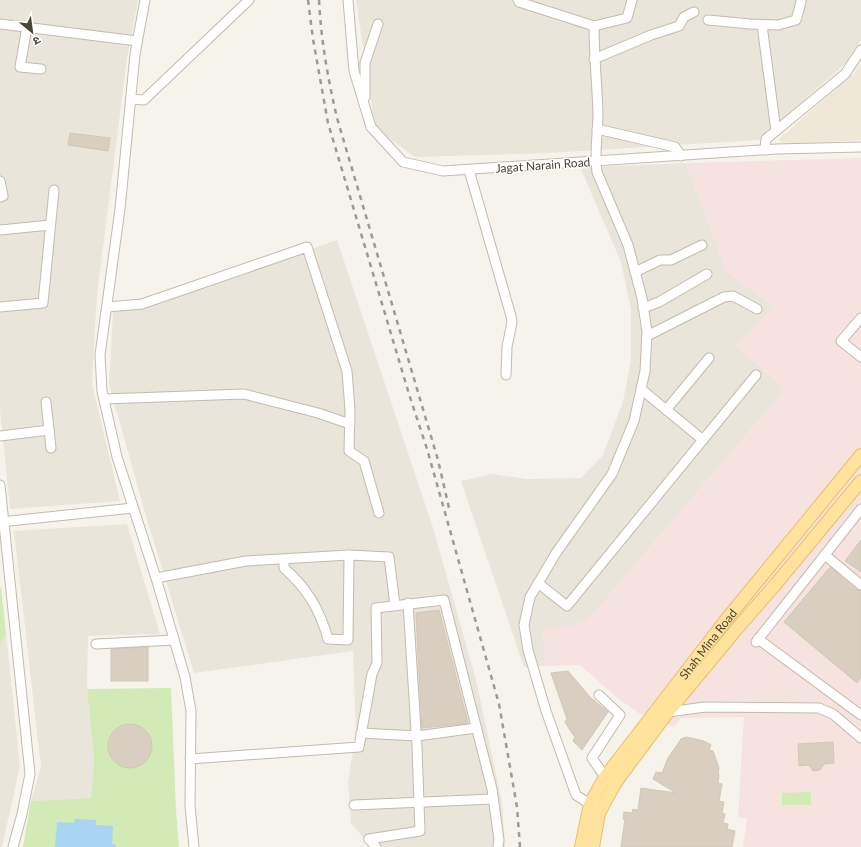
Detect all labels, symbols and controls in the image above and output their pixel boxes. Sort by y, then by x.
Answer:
north arrow [12,12,52,52]
text: उ [31,34,43,49]
street label: Jagat Narain Road [495,154,591,176]
street label: Shah Mina Road [676,605,740,682]

